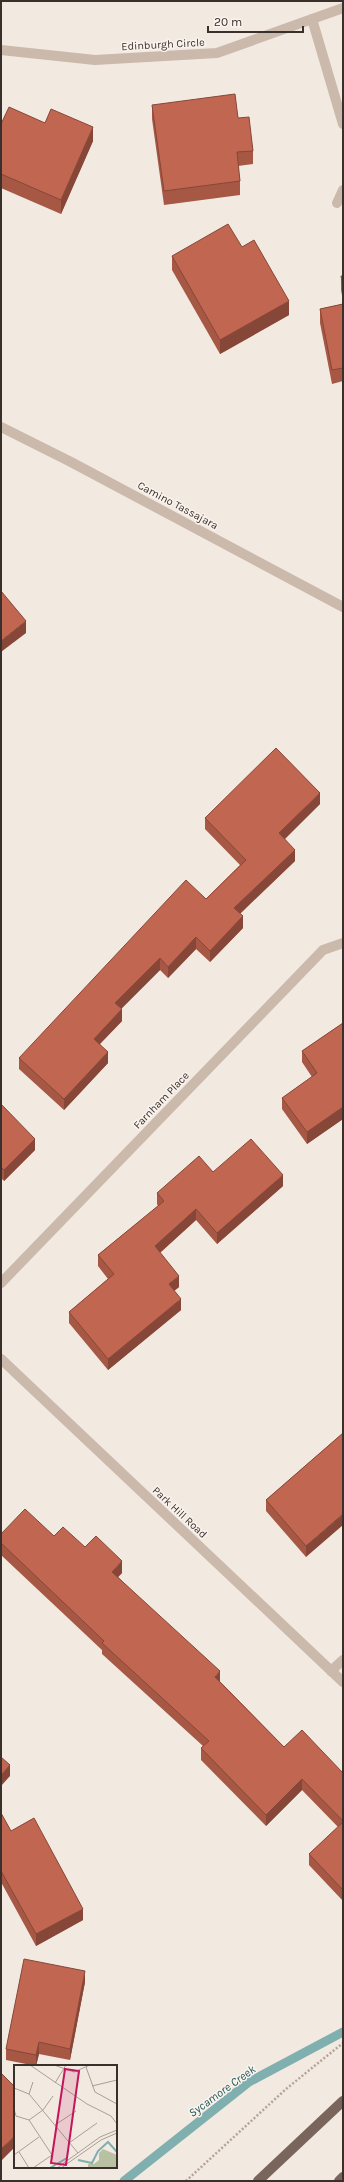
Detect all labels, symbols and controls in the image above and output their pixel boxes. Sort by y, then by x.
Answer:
scale bar [208,8,303,34]
text: 20 m [214,15,242,29]
street label: Edinburgh Circle [121,36,205,53]
street label: Camino Tassajara [135,479,220,532]
street label: Farnham Place [131,1069,192,1132]
street label: Park Hill Road [150,1484,210,1541]
water label: Sycamore Creek [186,2061,259,2120]
inset map [14,2065,117,2168]

